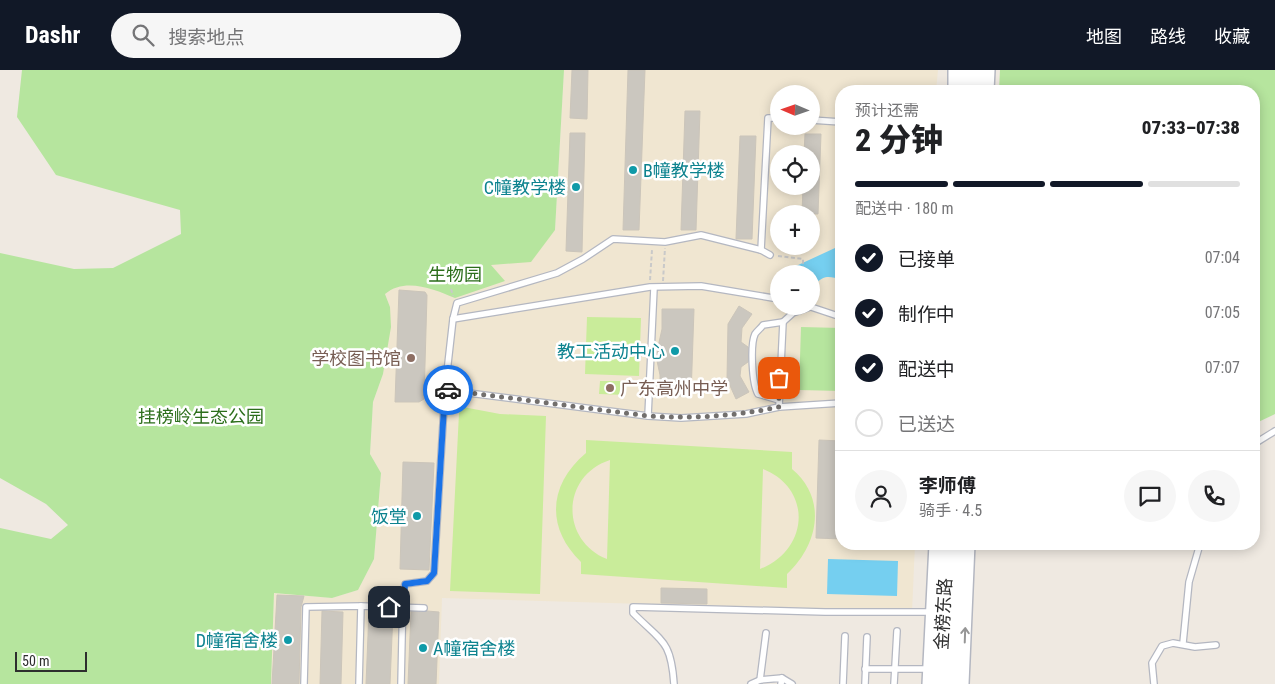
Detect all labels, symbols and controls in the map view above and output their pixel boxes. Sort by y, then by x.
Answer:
search box [111,13,461,58]
text: Dashr [25,21,81,49]
icon: search [129,21,157,49]
text: 搜索地点 [169,26,245,49]
text: 地图 [1086,26,1122,47]
text: 路线 [1150,26,1186,47]
text: 收藏 [1214,26,1250,47]
north arrow [770,85,820,135]
map controls [770,85,820,315]
text: 预计还需 [855,101,919,120]
text: 07:33–07:38 [1142,116,1240,139]
text: 2 分钟 [855,121,943,159]
button: locate [770,145,820,195]
place label: B幢教学楼 [643,160,725,181]
marker: B幢教学楼 [627,164,639,176]
place label: C幢教学楼 [484,177,566,198]
marker: C幢教学楼 [570,181,582,193]
text: 配送中 · 180 m [855,199,954,218]
button: + [770,205,820,255]
icon: check [855,244,883,272]
text: 已接单 [898,248,955,271]
text: 07:04 [1205,248,1240,267]
park label: 生物园 [428,264,482,285]
button: − [770,265,820,315]
icon: check [855,299,883,327]
text: 制作中 [898,303,955,326]
text: 07:05 [1205,303,1240,322]
place label: 教工活动中心 [557,341,665,362]
marker: 教工活动中心 [669,345,681,357]
place label: 学校图书馆 [311,348,401,369]
marker: 学校图书馆 [405,352,417,364]
icon: check [855,354,883,382]
pin [758,357,800,399]
text: 配送中 [898,358,955,381]
text: 07:07 [1205,358,1240,377]
icon: bag [765,364,793,392]
courier [423,365,473,415]
icon: car [434,376,462,404]
place label: 广东高州中学 [620,378,728,399]
marker: 广东高州中学 [604,382,616,394]
park label: 挂榜岭生态公园 [138,406,264,427]
text: 已送达 [898,413,955,436]
button: person [855,470,907,522]
button: chat [1124,470,1176,522]
button: phone [1188,470,1240,522]
text: 李师傅 [919,474,976,497]
text: 骑手 · 4.5 [919,501,982,520]
place label: 饭堂 [371,506,407,527]
marker: 饭堂 [411,510,423,522]
street label: 金榜东路 [931,577,955,651]
pin [368,586,410,628]
icon: home [375,593,403,621]
one-way arrow [960,628,969,644]
place label: D幢宿舍楼 [196,630,278,651]
marker: D幢宿舍楼 [282,634,294,646]
place label: A幢宿舍楼 [433,638,515,659]
marker: A幢宿舍楼 [417,642,429,654]
scale bar [15,649,88,672]
text: 50 m [22,653,50,669]

